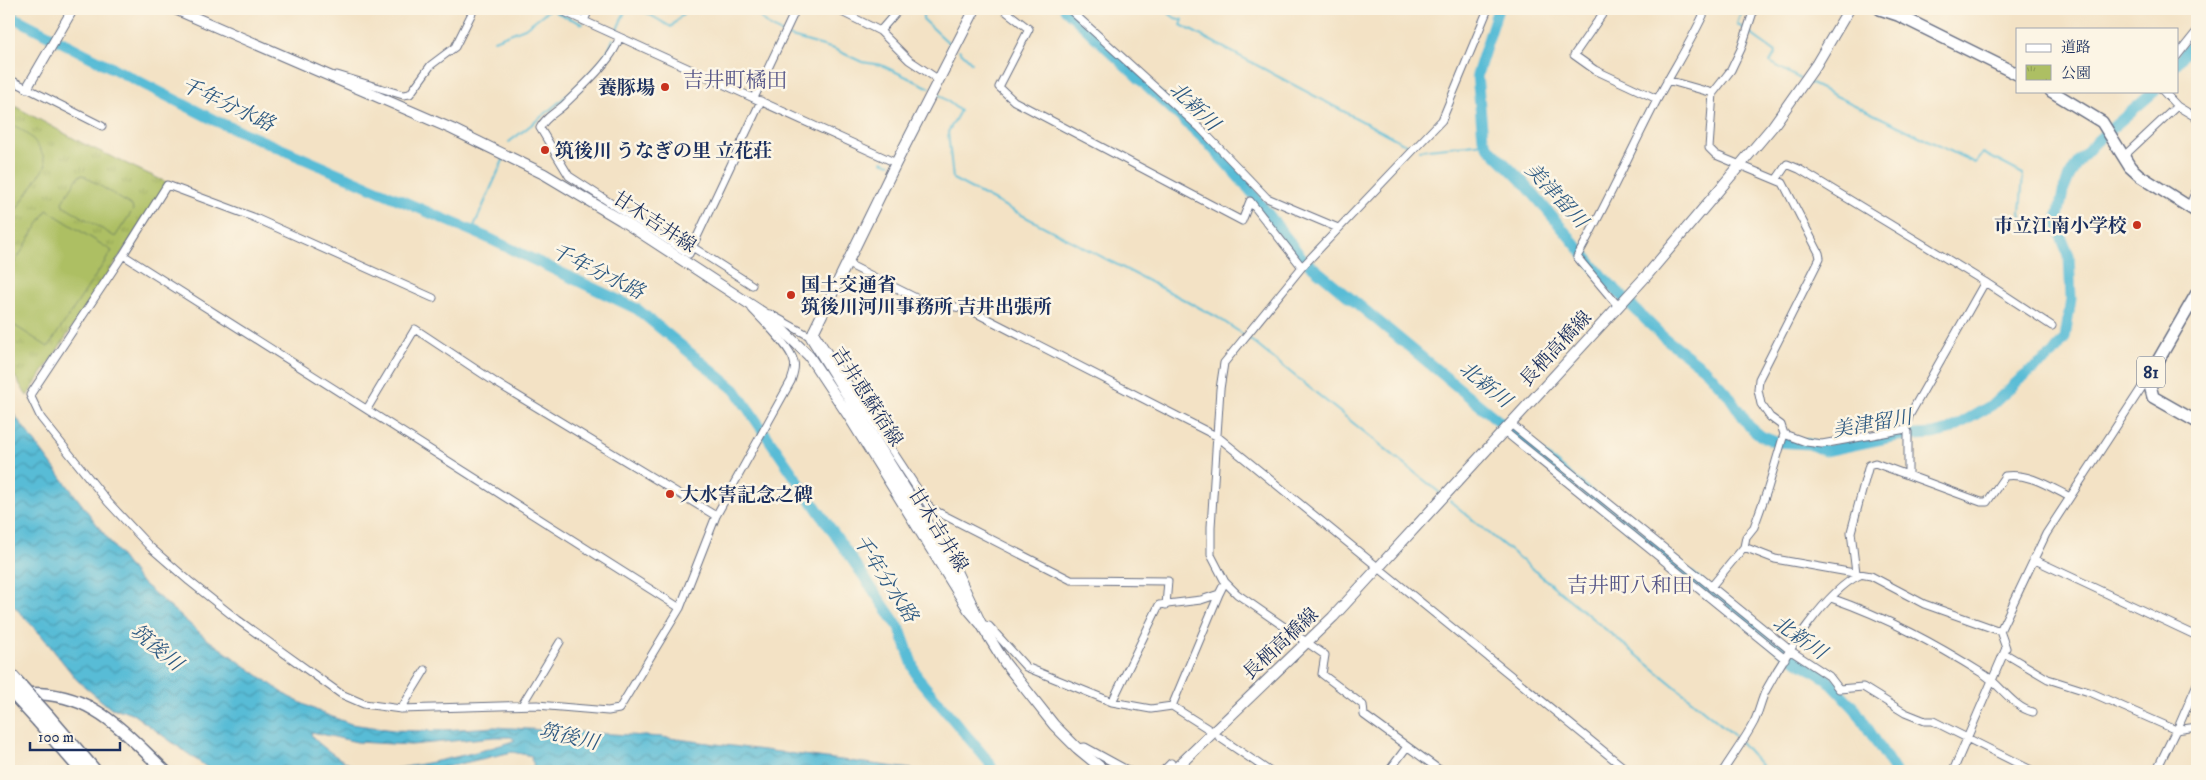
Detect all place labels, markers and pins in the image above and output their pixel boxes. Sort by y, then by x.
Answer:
place label: 養豚場 [598,77,655,100]
marker: 養豚場 [659,81,671,93]
place label: 筑後川 うなぎの里 立花荘 [555,140,772,163]
marker: 筑後川 うなぎの里 立花荘 [539,144,551,156]
place label: 市立江南小学校 [1994,215,2127,238]
marker: 市立江南小学校 [2131,219,2143,231]
place label: 国土交通省 筑後川河川事務所 吉井出張所 [801,274,1052,319]
marker: 国土交通省 筑後川河川事務所 吉井出張所 [785,289,797,301]
place label: 大水害記念之碑 [680,484,813,507]
marker: 大水害記念之碑 [664,488,676,500]

